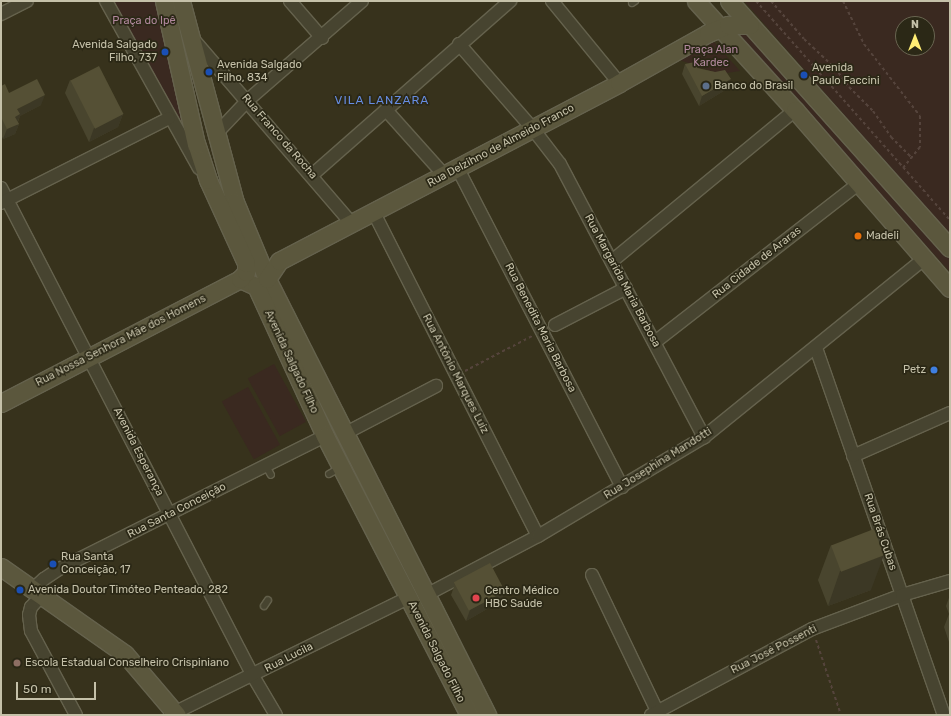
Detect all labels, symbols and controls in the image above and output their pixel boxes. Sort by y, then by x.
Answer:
park label: Praça do Ipê [112,14,176,28]
north arrow [895,16,935,56]
text: N [911,18,919,31]
place label: Avenida Salgado Filho, 737 [72,39,157,65]
park label: Praça Alan Kardec [684,44,738,70]
marker: Avenida Salgado Filho, 737 [160,47,170,57]
place label: Avenida Salgado Filho, 834 [217,59,302,85]
place label: Avenida Paulo Faccini [812,62,880,88]
marker: Avenida Salgado Filho, 834 [204,67,214,77]
marker: Avenida Paulo Faccini [799,70,809,80]
place label: Banco do Brasil [714,79,793,93]
marker: Banco do Brasil [701,81,711,91]
street label: Rua Franco da Rocha [238,92,320,182]
district label: VILA LANZARA [334,94,430,108]
street label: Rua Delzihno de Almeido Franco [425,102,577,190]
street label: Rua Margarida Maria Barbosa [581,212,663,350]
street label: Rua Cidade de Araras [710,224,804,302]
place label: Madeli [866,229,899,243]
marker: Madeli [853,231,863,241]
street label: Rua Benedita Maria Barbosa [501,261,579,395]
street label: Rua Nossa Senhora Mãe dos Homens [34,292,208,390]
street label: Avenida Salgado Filho [261,308,321,416]
street label: Rua Antônio Marques Luiz [419,312,491,436]
place label: Petz [903,363,926,377]
marker: Petz [929,365,939,375]
street label: Avenida Esperança [110,405,166,499]
street label: Rua Josephina Mandotti [602,425,714,503]
street label: Rua Santa Conceição [126,480,228,542]
street label: Rua Brás Cubas [861,492,899,572]
place label: Rua Santa Conceição, 17 [61,551,130,577]
marker: Rua Santa Conceição, 17 [48,559,58,569]
place label: Avenida Doutor Timóteo Penteado, 282 [28,583,229,597]
marker: Avenida Doutor Timóteo Penteado, 282 [15,585,25,595]
place label: Centro Médico HBC Saúde [485,585,559,611]
marker: Centro Médico HBC Saúde [470,592,482,604]
street label: Avenida Salgado Filho [405,599,467,705]
street label: Rua José Possenti [729,623,819,677]
street label: Rua Lucila [263,640,315,676]
place label: Escola Estadual Conselheiro Crispiniano [25,656,229,670]
marker: Escola Estadual Conselheiro Crispiniano [12,658,22,668]
scale bar [18,674,98,700]
text: 50 m [23,682,51,696]

